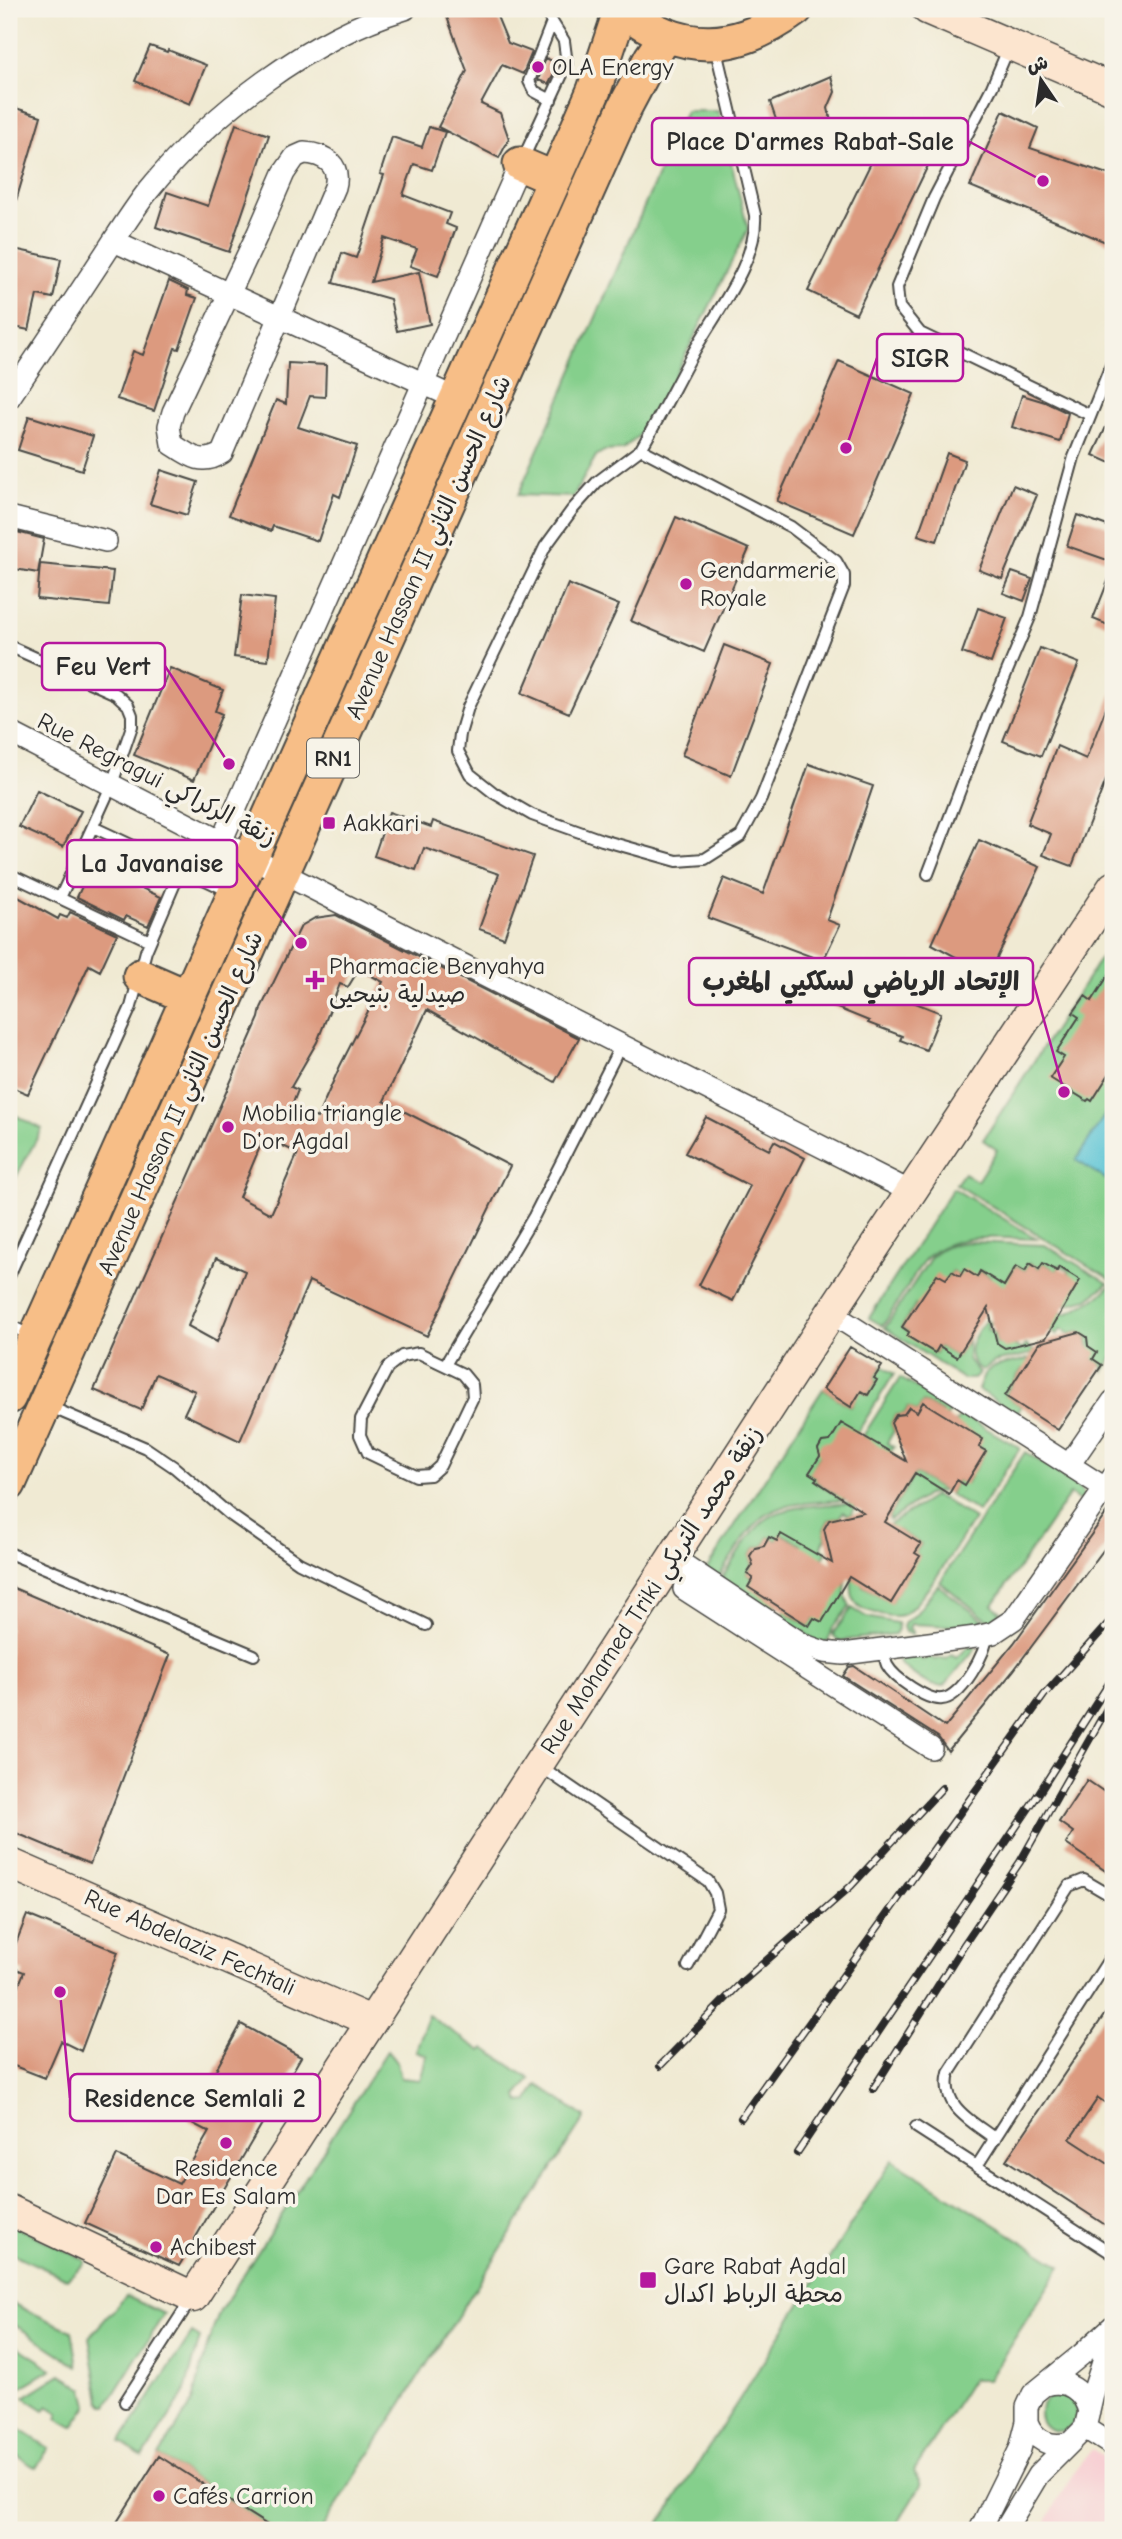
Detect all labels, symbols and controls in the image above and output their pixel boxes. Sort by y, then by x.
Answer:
north arrow [1006,46,1076,116]
text: ش [1025,51,1050,77]
place label: OLA Energy [552,53,674,81]
marker: OLA Energy [530,59,546,75]
callout: Place D'armes Rabat-Sale [652,118,968,165]
text: Place D'armes Rabat-Sale [666,127,954,157]
callout: SIGR [877,334,963,381]
text: SIGR [891,344,949,374]
street label: Avenue Hassan II شارع الحسن الثاني [339,371,523,726]
place label: Gendarmerie Royale [700,556,836,612]
marker: Gendarmerie Royale [678,576,694,592]
callout: Feu Vert [42,643,165,690]
text: Feu Vert [56,652,151,682]
street label: Rue Regragui زنقة الركراكي [30,707,281,858]
road number: RN1 [307,738,359,778]
place label: Aakkari [343,809,419,837]
marker: Aakkari [321,815,337,831]
callout: La Javanaise [67,840,237,887]
text: La Javanaise [81,849,223,879]
street label: Avenue Hassan II شارع الحسن الثاني [91,927,275,1282]
place label: Pharmacie Benyahya صيدلية بنيحيى [329,952,545,1009]
callout: الإتحاد الرياضي لسككيي المغرب [689,958,1033,1005]
text: الإتحاد الرياضي لسككيي المغرب [703,967,1019,1005]
marker: Pharmacie Benyahya صيدلية بنيحيى [307,972,323,988]
place label: Mobilia triangle D'or Agdal [242,1099,402,1155]
marker: Mobilia triangle D'or Agdal [220,1119,236,1135]
street label: Rue Mohamed Triki زنقة محمد التريكي [534,1421,774,1763]
street label: Rue Abdelaziz Fechtali [80,1883,300,2001]
callout: Residence Semlali 2 [70,2074,320,2121]
text: Residence Semlali 2 [84,2084,306,2114]
marker: Residence Dar Es Salam [218,2135,234,2151]
place label: Residence Dar Es Salam [156,2154,296,2210]
place label: Achibest [170,2233,257,2261]
marker: Achibest [148,2239,164,2255]
place label: Gare Rabat Agdal محطة الرباط اكدال [664,2252,846,2308]
marker: Gare Rabat Agdal محطة الرباط اكدال [638,2270,658,2290]
place label: Cafés Carrion [173,2482,314,2510]
marker: Cafés Carrion [151,2488,167,2504]

